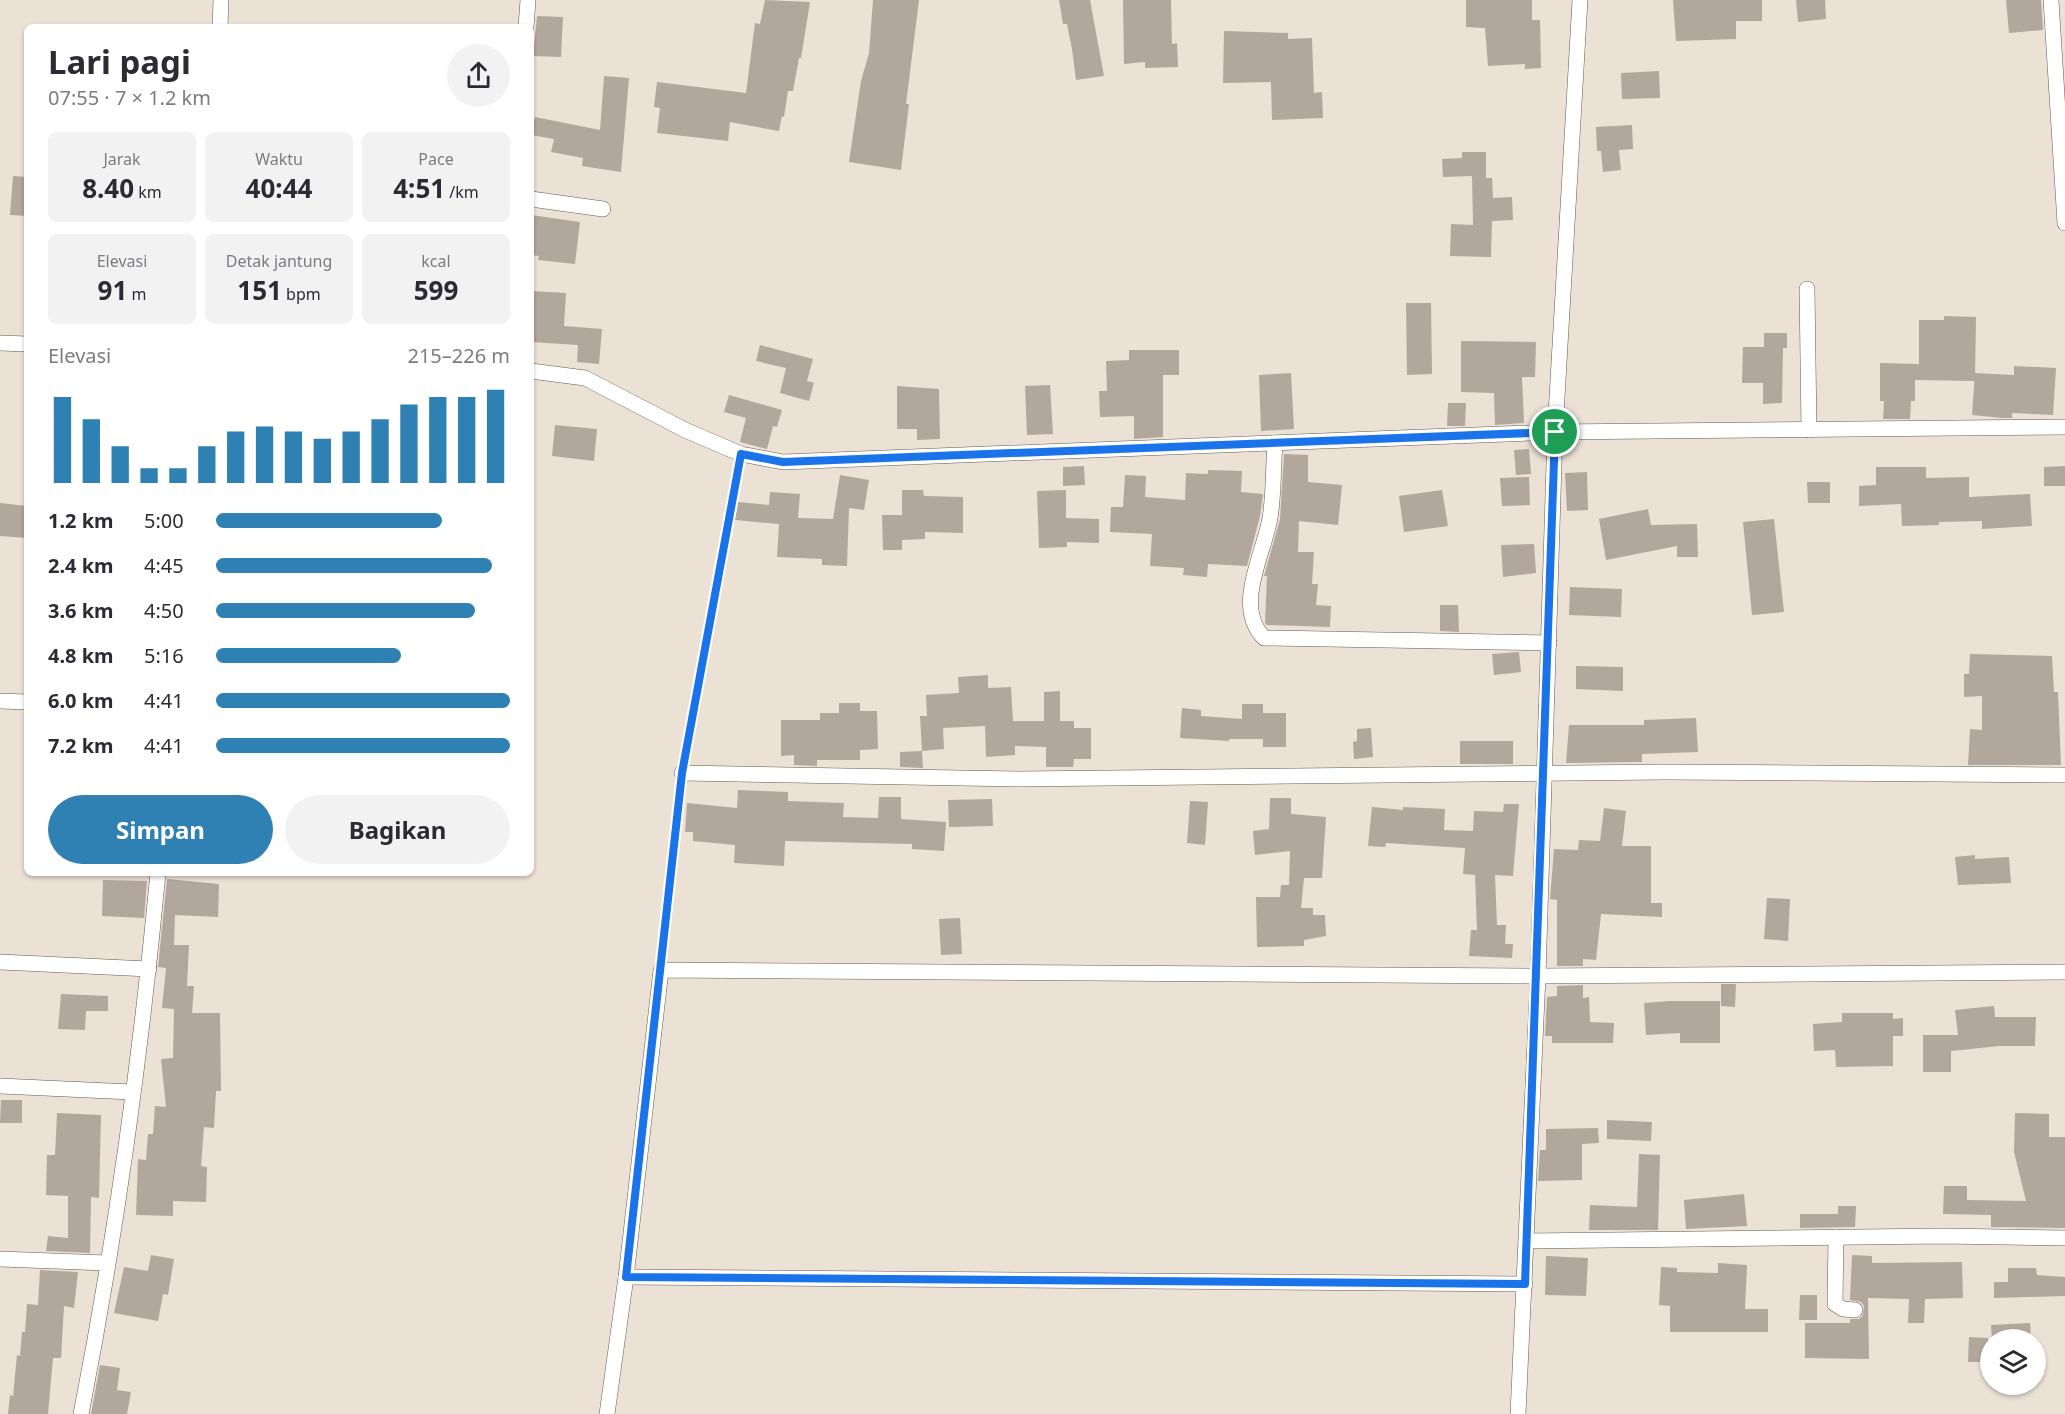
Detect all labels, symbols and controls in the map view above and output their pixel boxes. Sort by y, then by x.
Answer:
text: Lari pagi [48,39,191,84]
button: share [447,44,510,107]
text: 07:55 · 7 × 1.2 km [48,84,211,111]
text: Jarak [103,148,141,170]
text: Waktu [255,148,303,170]
text: Pace [418,148,454,170]
text: 8.40 [82,170,134,206]
text: 40:44 [246,170,312,206]
text: 4:51 [393,170,445,206]
text: km [134,181,162,203]
text: /km [445,181,479,203]
text: Elevasi [97,250,147,272]
text: Detak jantung [226,250,332,272]
text: kcal [421,250,451,272]
text: 91 [98,272,127,308]
text: 151 [237,272,282,308]
text: 599 [414,272,458,308]
text: m [127,283,146,305]
text: bpm [282,283,321,305]
text: Elevasi [48,342,111,369]
text: 215–226 m [407,342,510,369]
pin [1529,406,1580,457]
icon: arrive [1538,415,1571,448]
text: 1.2 km [48,507,114,534]
text: 5:00 [144,507,184,534]
text: 2.4 km [48,552,114,579]
text: 4:45 [144,552,184,579]
text: 3.6 km [48,597,114,624]
text: 4:50 [144,597,184,624]
text: 4.8 km [48,642,114,669]
text: 5:16 [144,642,184,669]
text: 6.0 km [48,687,114,714]
text: 4:41 [144,687,184,714]
text: 7.2 km [48,732,114,759]
text: 4:41 [144,732,184,759]
button: Simpan [48,795,273,864]
button: Bagikan [285,795,510,864]
map controls [1980,1329,2046,1395]
button: layers [1980,1329,2046,1395]

